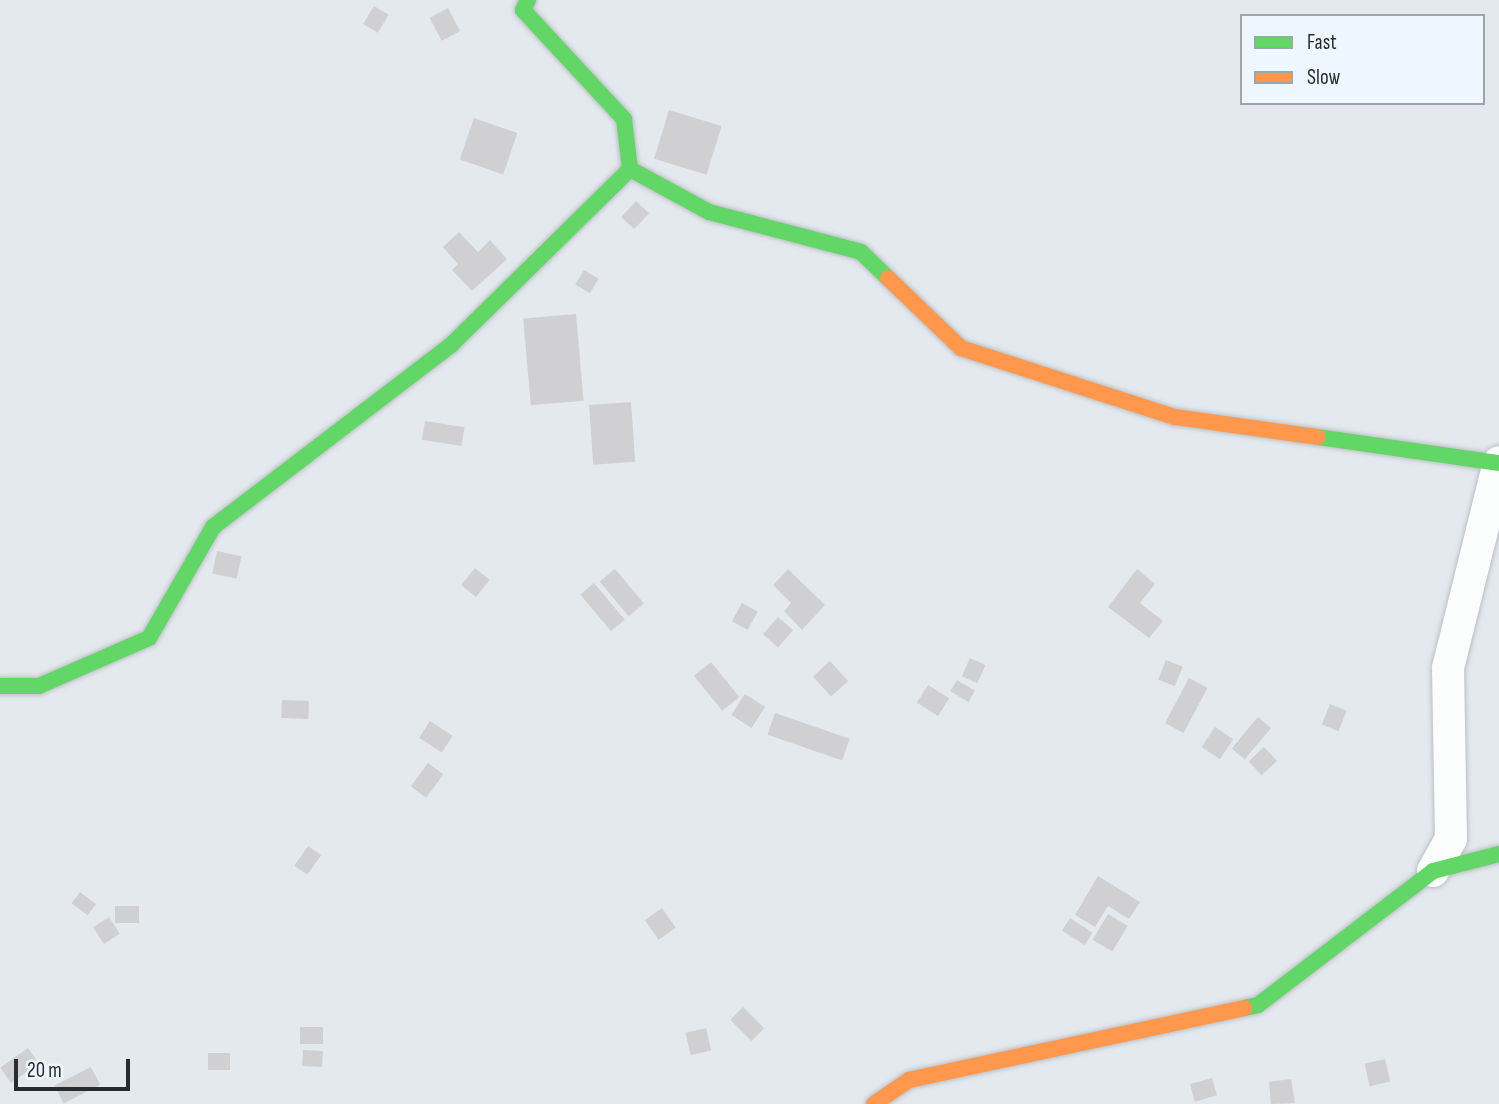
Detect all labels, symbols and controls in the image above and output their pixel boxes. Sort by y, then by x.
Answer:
legend [1240,14,1485,105]
text: Fast [1307,30,1337,55]
text: Slow [1307,65,1340,90]
scale bar [18,1044,133,1088]
text: 20 m [27,1058,62,1083]

